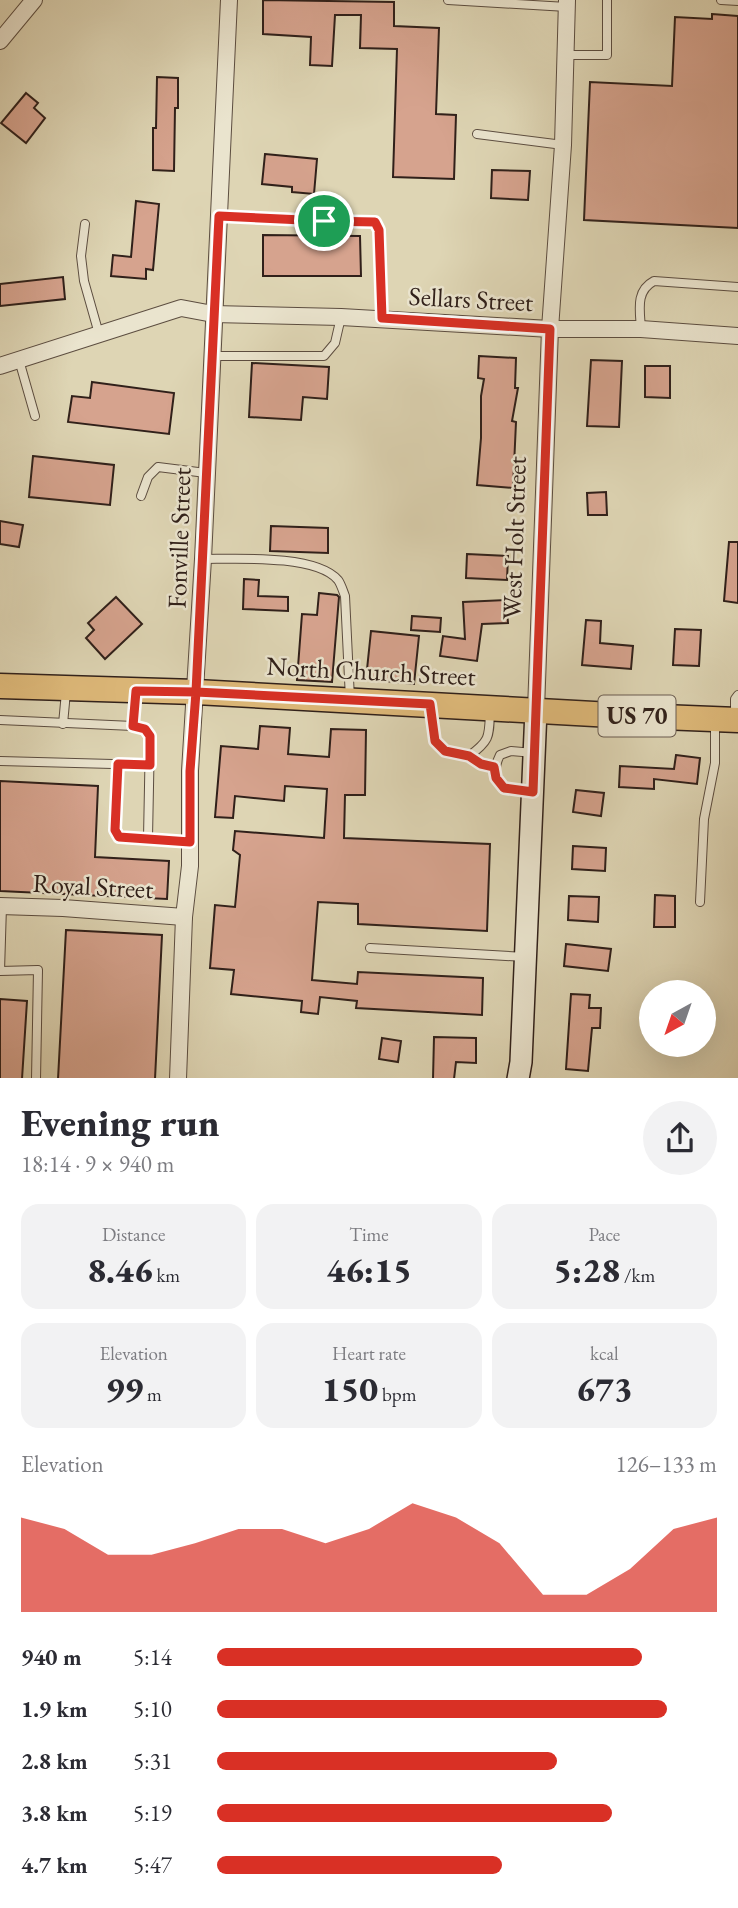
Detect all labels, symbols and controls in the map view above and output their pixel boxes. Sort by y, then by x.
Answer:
pin [294,191,354,251]
icon: arrive [305,202,343,240]
street label: Sellars Street [408,279,534,319]
street label: West Holt Street [494,456,534,620]
street label: Fonville Street [160,467,198,609]
street label: North Church Street [266,649,476,693]
road number: US 70 [598,696,676,736]
street label: Royal Street [32,866,154,906]
north arrow [639,980,716,1057]
map controls [639,980,716,1057]
text: Evening run [21,1098,219,1147]
button: share [643,1101,717,1175]
text: 18:14 · 9 × 940 m [21,1149,174,1179]
text: Distance [102,1222,165,1247]
text: Time [349,1222,389,1247]
text: Pace [588,1222,620,1247]
text: 8.46 [87,1247,153,1292]
text: 46:15 [326,1247,412,1292]
text: 5:28 [553,1247,620,1292]
text: km [153,1263,180,1288]
text: /km [620,1263,655,1288]
text: Elevation [99,1341,168,1366]
text: Heart rate [332,1341,406,1366]
text: kcal [590,1341,619,1366]
text: 99 [105,1366,143,1411]
text: 150 [322,1366,378,1411]
text: 673 [576,1366,633,1411]
text: m [143,1382,162,1407]
text: bpm [378,1382,416,1407]
text: Elevation [21,1449,104,1479]
text: 126–133 m [616,1449,717,1479]
text: 940 m [21,1642,82,1672]
text: 5:14 [133,1642,172,1672]
text: 1.9 km [21,1694,88,1724]
text: 5:10 [133,1694,172,1724]
text: 2.8 km [21,1746,88,1776]
text: 5:31 [133,1746,172,1776]
text: 3.8 km [21,1798,88,1828]
text: 5:19 [133,1798,172,1828]
text: 4.7 km [21,1850,88,1880]
text: 5:47 [133,1850,172,1880]

